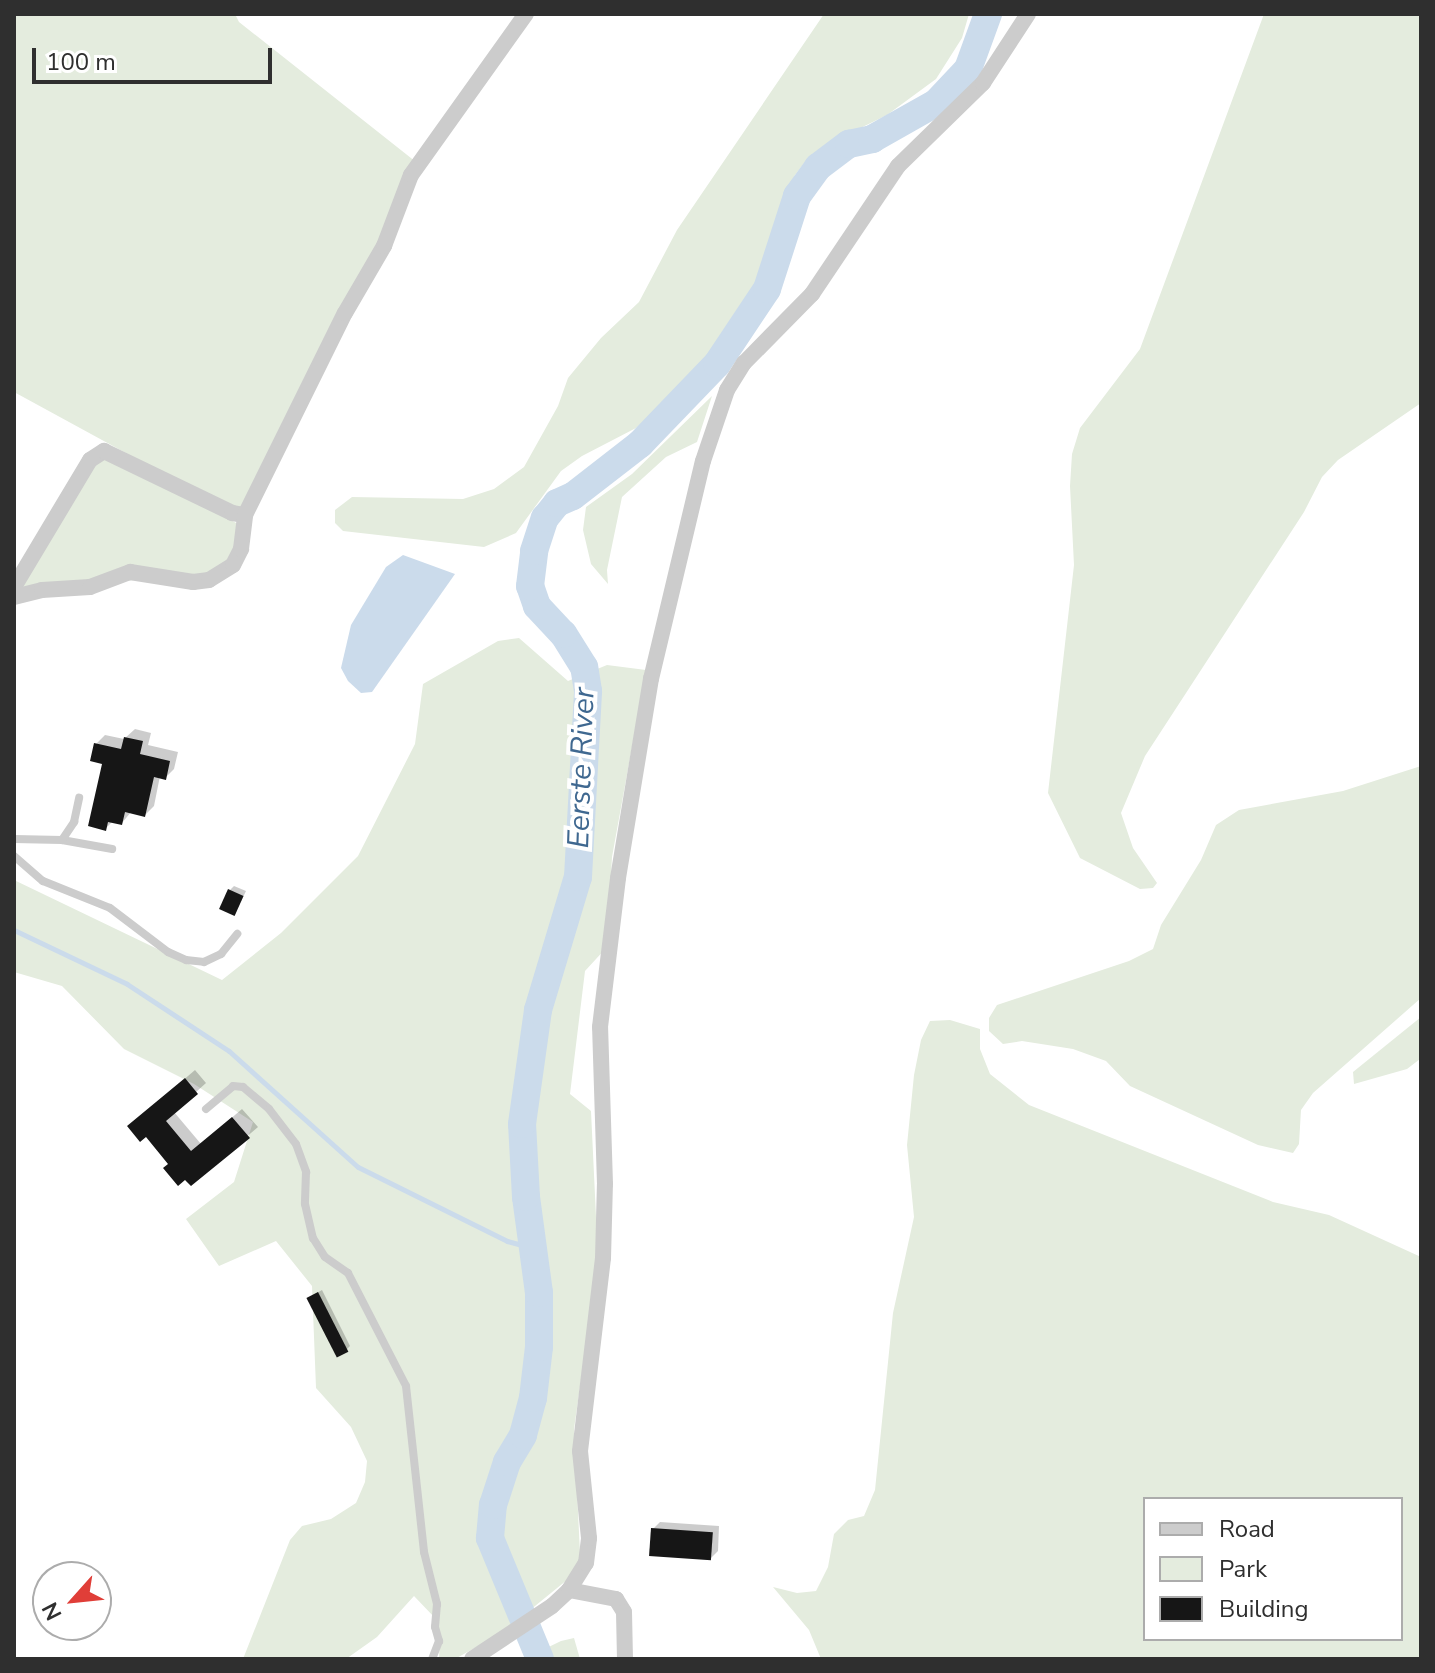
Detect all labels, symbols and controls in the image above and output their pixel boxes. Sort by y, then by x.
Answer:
scale bar [36,32,276,82]
text: 100 m [46,46,116,78]
water label: Eerste River [561,687,603,849]
legend [1143,1497,1403,1641]
text: Road [1219,1513,1275,1545]
text: Park [1219,1553,1267,1585]
north arrow [32,1561,112,1641]
text: Building [1219,1593,1309,1625]
text: N [35,1597,70,1625]

